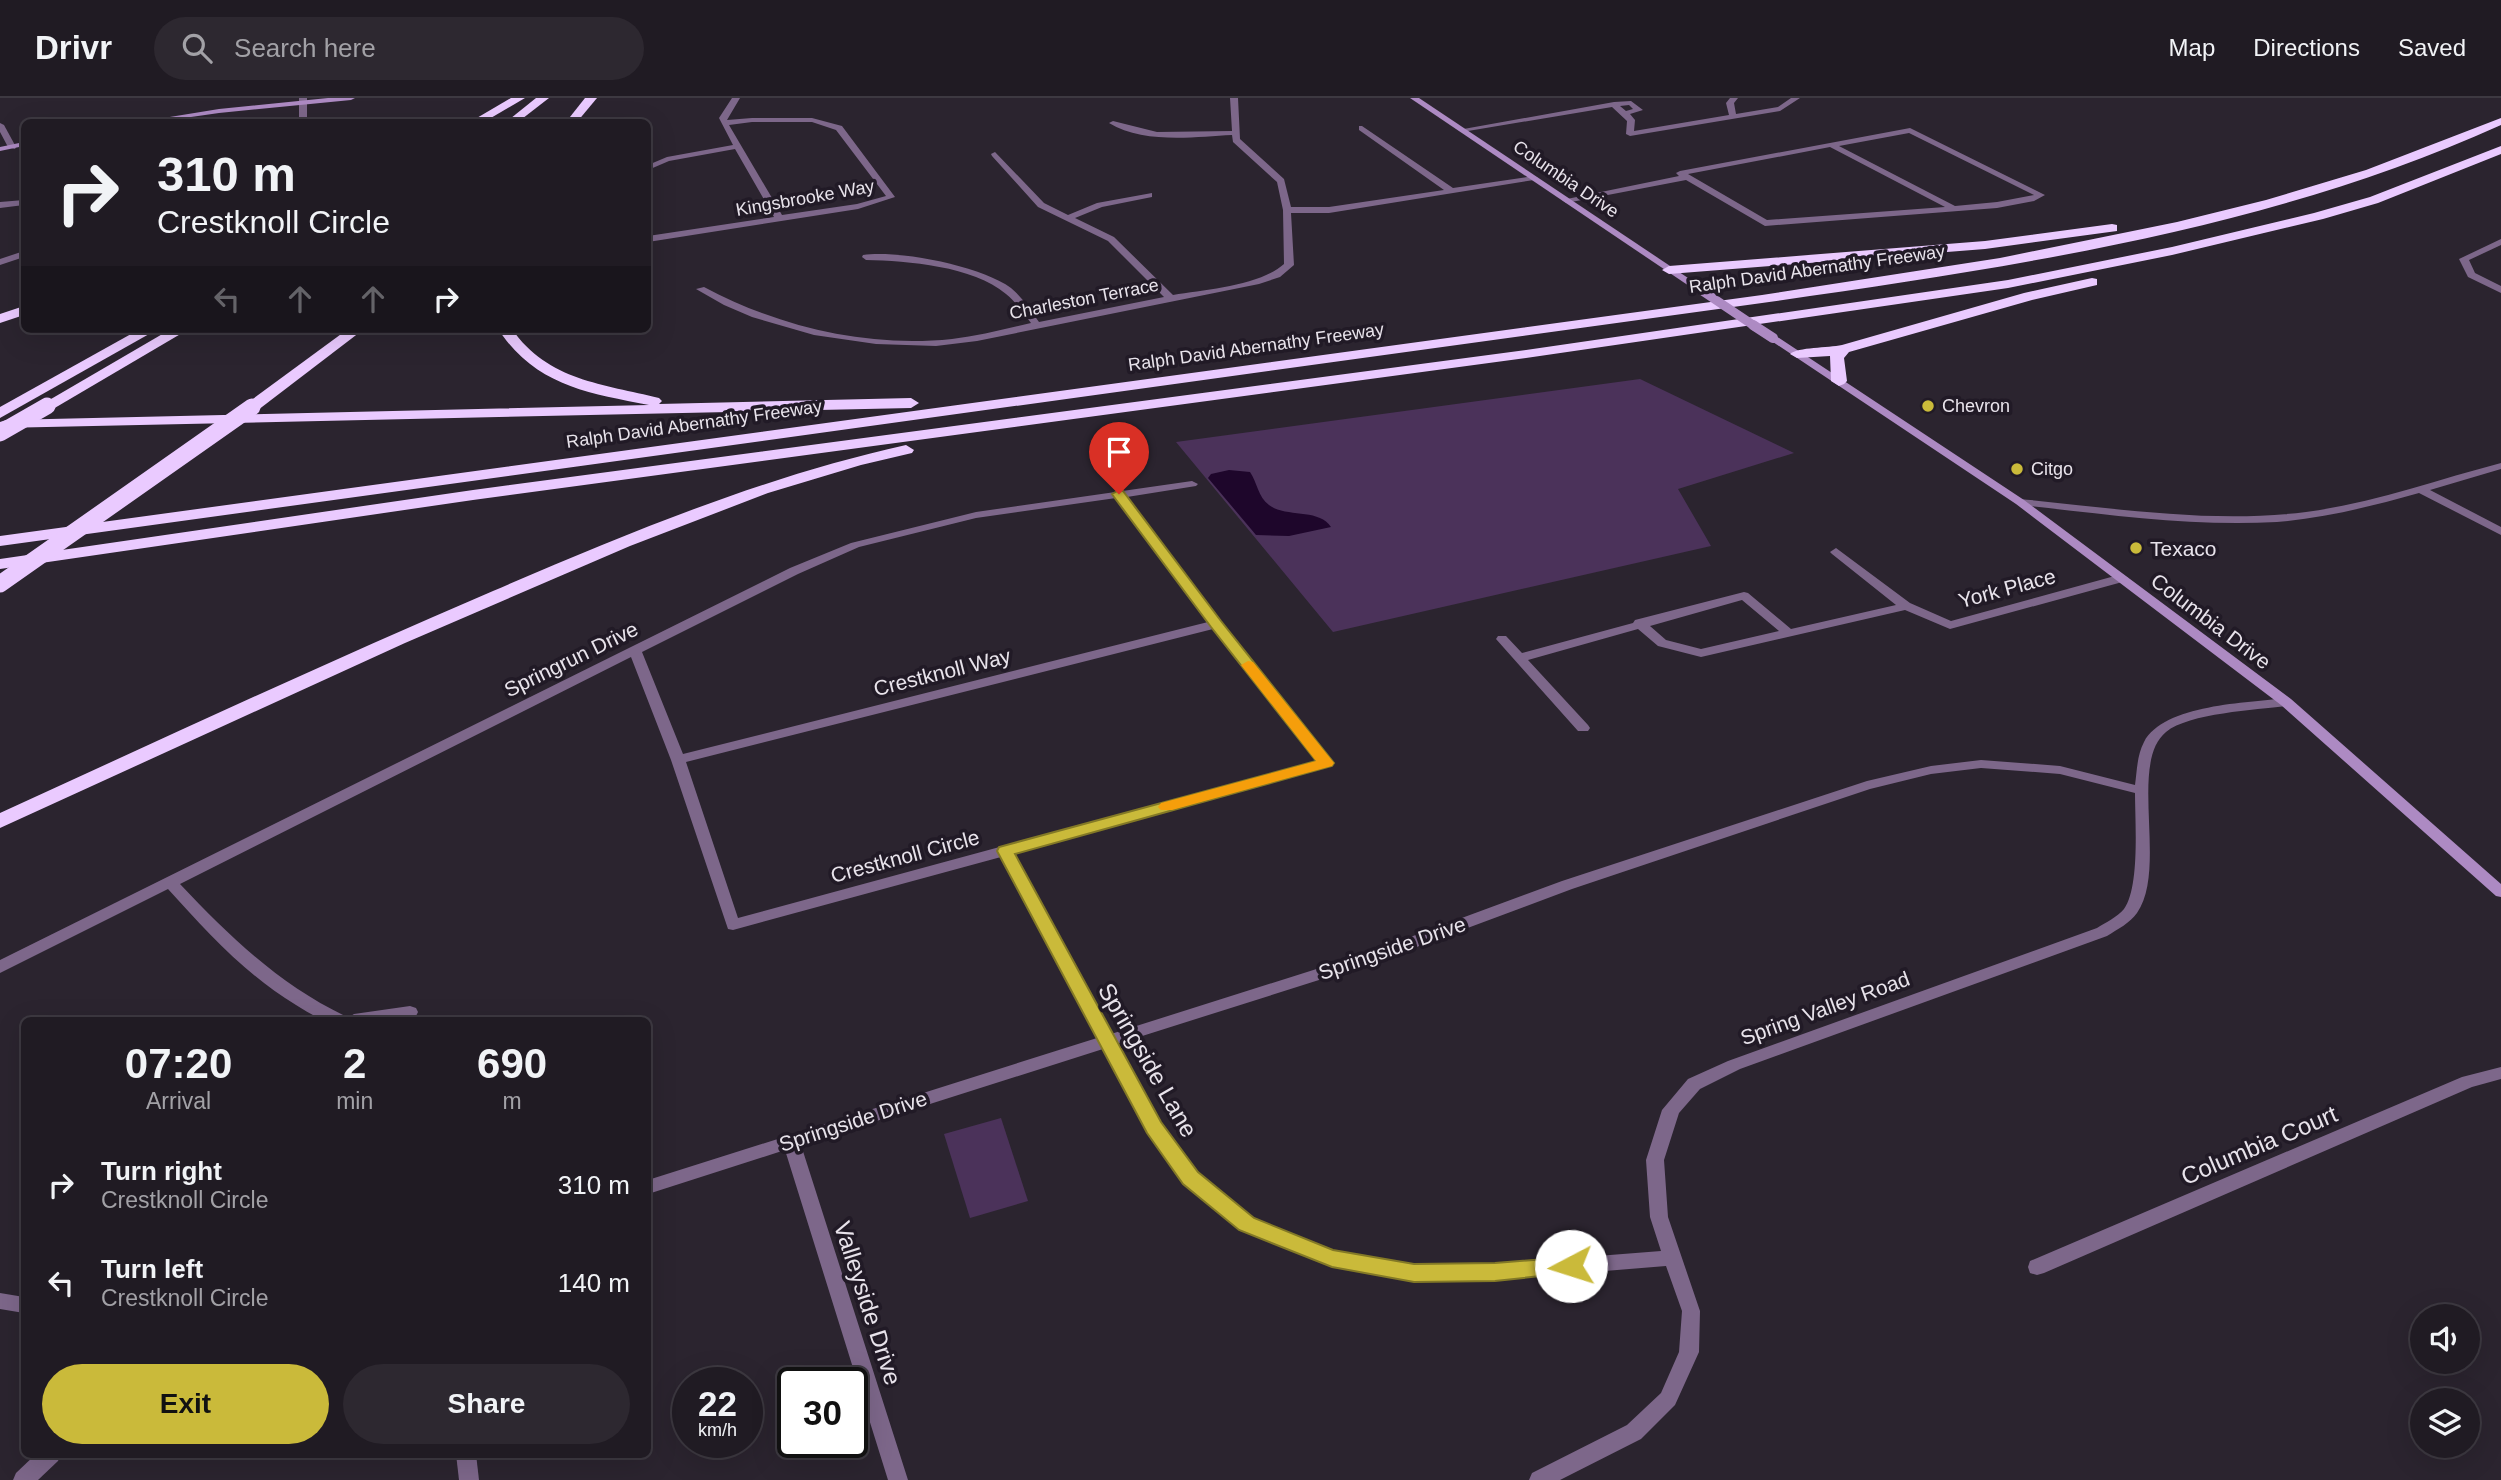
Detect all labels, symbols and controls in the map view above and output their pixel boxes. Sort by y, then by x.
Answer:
search box [154,17,644,80]
text: Drivr [35,29,112,66]
icon: search [178,29,216,67]
text: Search here [234,33,376,63]
text: Map [2169,34,2215,61]
text: Directions [2253,34,2360,61]
text: Saved [2398,34,2466,61]
street label: Columbia Drive [1509,136,1623,222]
icon: right [42,147,133,238]
text: 310 m [157,147,296,201]
street label: Kingsbrooke Way [734,176,876,220]
text: Crestknoll Circle [157,204,390,240]
street label: Ralph David Abernathy Freeway [1688,241,1946,297]
street label: Charleston Terrace [1008,275,1160,323]
icon: left [208,280,246,318]
icon: ahead [281,280,319,318]
icon: ahead [354,280,392,318]
icon: right [427,280,465,318]
street label: Ralph David Abernathy Freeway [1127,319,1385,375]
street label: Ralph David Abernathy Freeway [565,396,823,452]
place label: Chevron [1942,396,2010,416]
marker: Chevron [1920,398,1936,414]
pin [1089,422,1149,494]
icon: arrive [1100,433,1138,471]
place label: Citgo [2031,459,2073,479]
marker: Citgo [2009,461,2025,477]
place label: Texaco [2150,537,2217,560]
marker: Texaco [2128,540,2144,556]
street label: York Place [1956,564,2058,612]
street label: Columbia Drive [2147,569,2275,673]
street label: Springrun Drive [500,617,642,701]
street label: Crestknoll Way [871,644,1013,700]
street label: Crestknoll Circle [828,825,982,887]
street label: Springside Drive [1315,912,1469,984]
street label: Spring Valley Road [1737,967,1913,1049]
street label: Springside Lane [1093,978,1203,1142]
text: 07:20 [125,1040,232,1087]
text: 2 [343,1040,366,1087]
text: 690 [477,1040,547,1087]
street label: Springside Drive [776,1086,930,1156]
text: Arrival [146,1088,211,1114]
text: min [336,1088,373,1114]
text: m [503,1088,522,1114]
street label: Columbia Court [2177,1100,2341,1190]
text: Turn right [101,1156,222,1186]
icon: right [42,1166,80,1204]
text: 310 m [558,1170,630,1200]
text: Crestknoll Circle [101,1187,268,1213]
street label: Valleyside Drive [829,1218,907,1388]
position arrow [1534,1229,1608,1303]
text: Turn left [101,1254,203,1284]
icon: left [42,1264,80,1302]
text: 140 m [558,1268,630,1298]
text: Crestknoll Circle [101,1285,268,1311]
map controls [2410,1304,2480,1458]
button: sound [2410,1304,2480,1374]
button: Exit [42,1364,329,1444]
button: Share [343,1364,630,1444]
speed limit sign: 30 [777,1367,868,1458]
text: 22 [698,1384,737,1423]
button: layers [2410,1388,2480,1458]
text: km/h [698,1420,737,1440]

